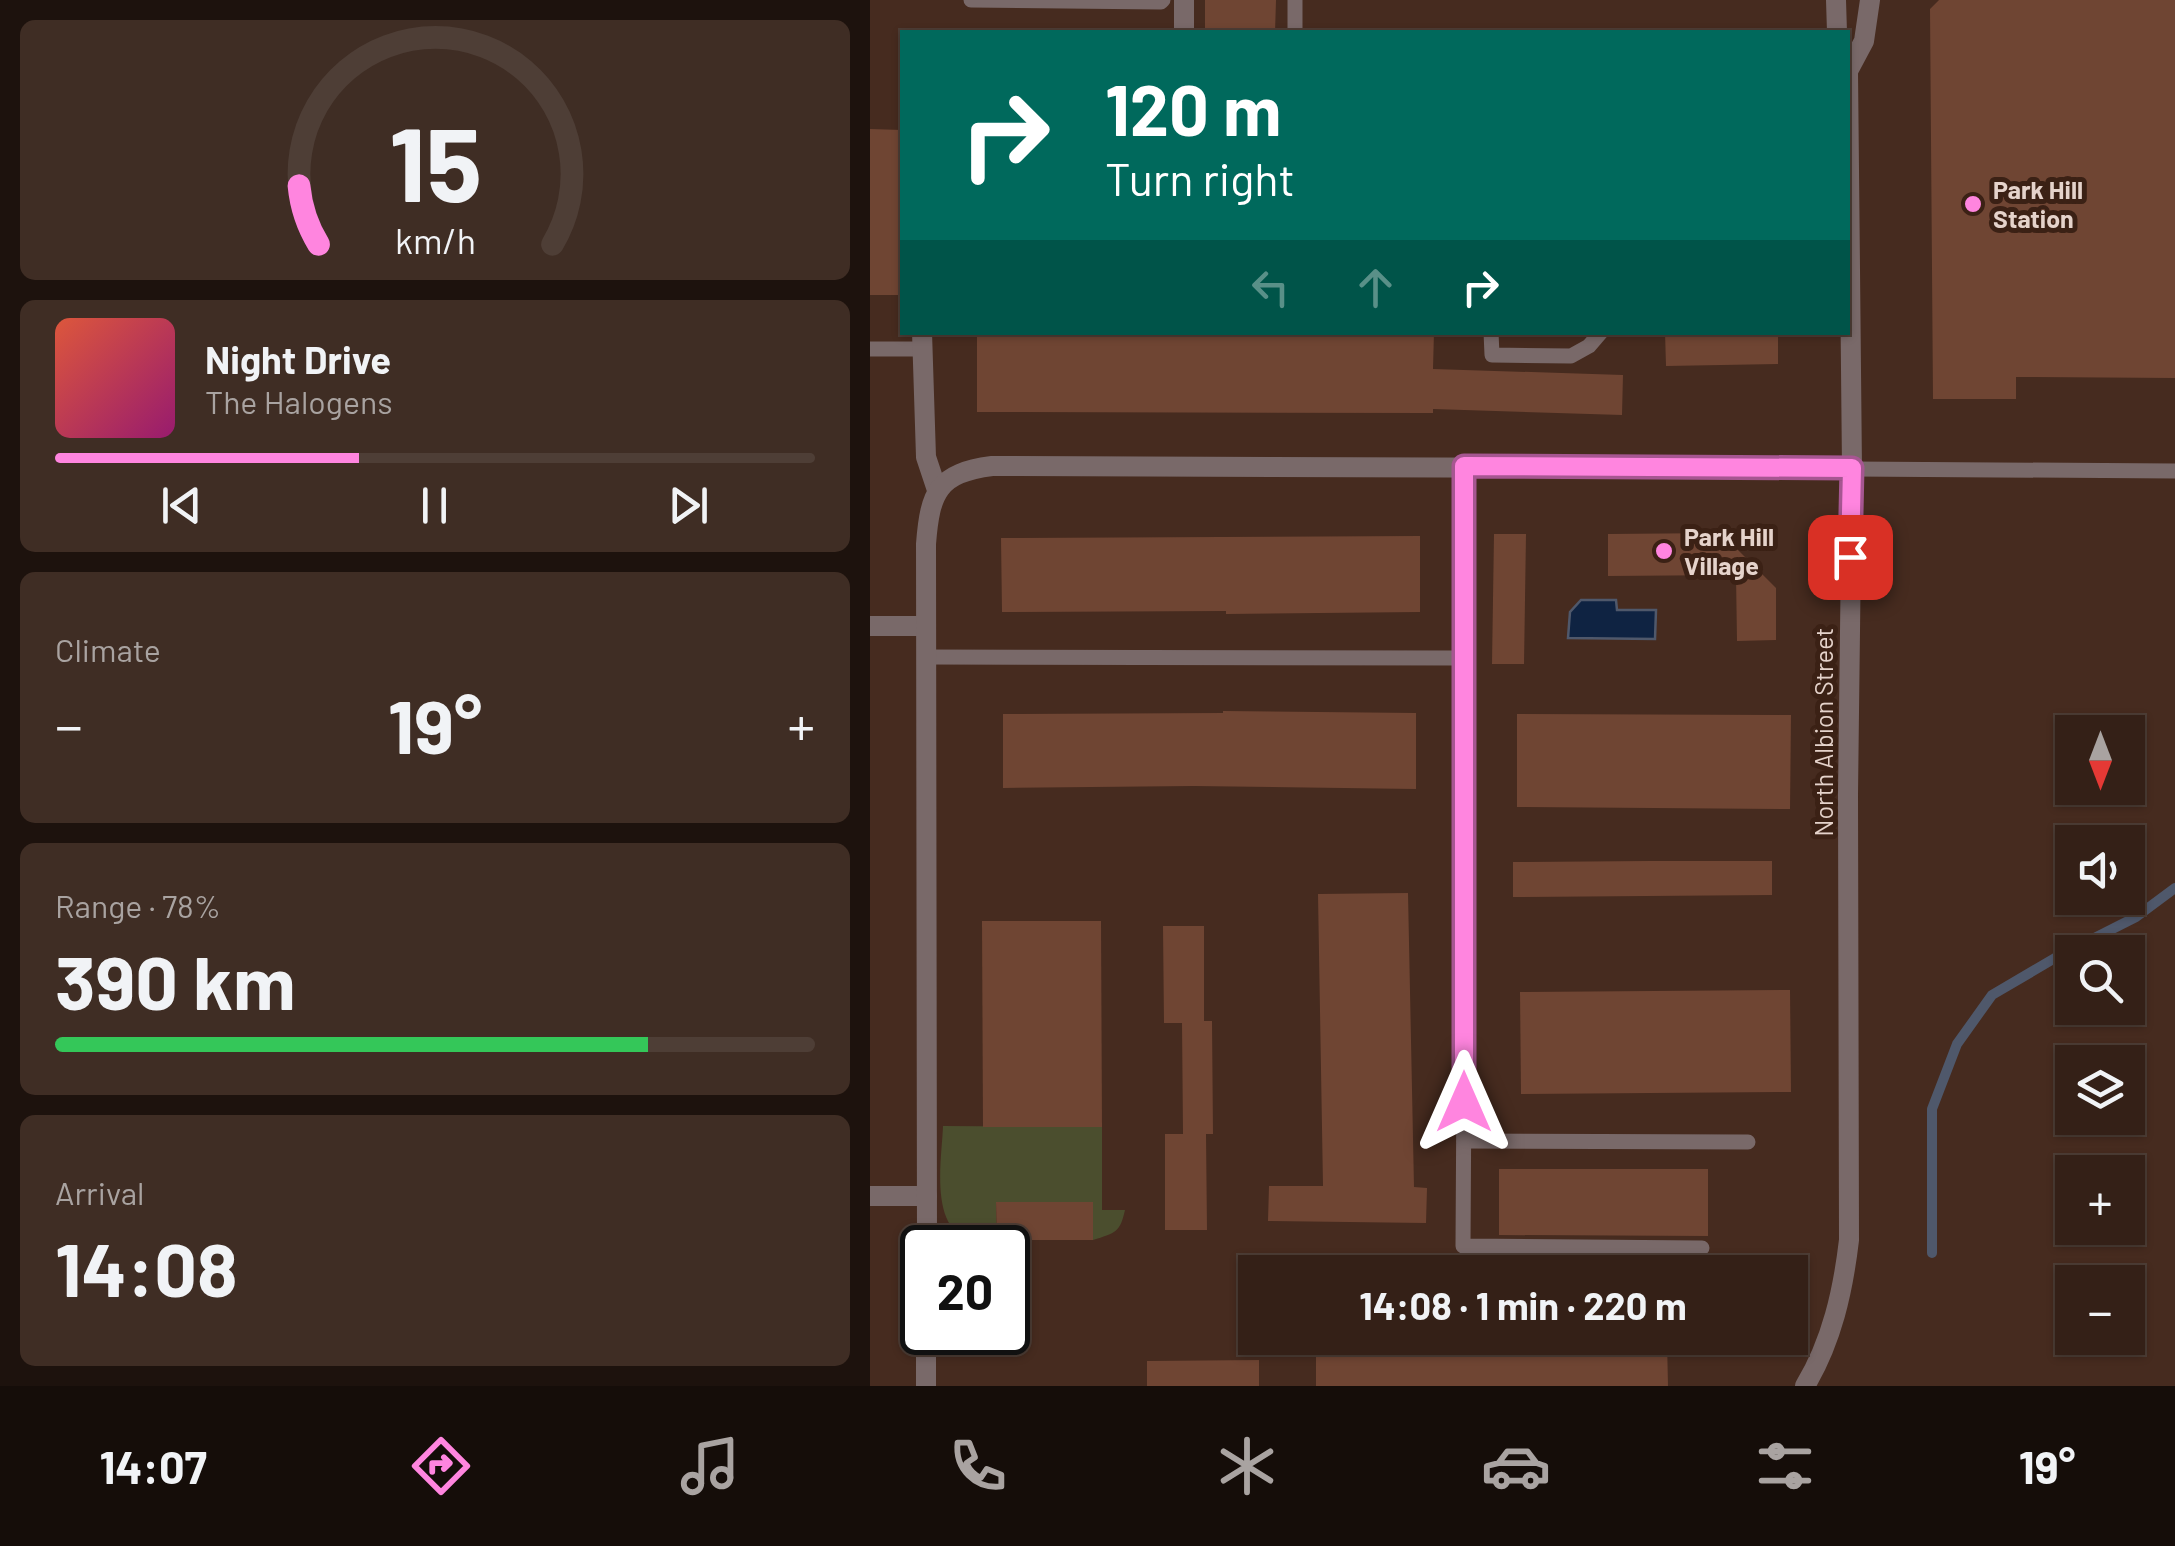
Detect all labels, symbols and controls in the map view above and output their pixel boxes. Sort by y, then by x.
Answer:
text: 120 m [1105,66,1281,150]
icon: right [940,70,1070,200]
text: 15 [389,98,481,223]
text: Turn right [1105,151,1295,205]
place label: Park Hill Station [1993,174,2083,233]
marker: Park Hill Station [1962,193,1984,215]
text: km/h [395,218,475,261]
icon: left [1243,260,1298,315]
icon: ahead [1348,260,1403,315]
icon: right [1453,260,1508,315]
text: Night Drive [205,336,391,382]
text: The Halogens [205,382,393,420]
icon: previous [154,478,209,533]
icon: pause [407,478,462,533]
icon: next [661,478,716,533]
pin [1808,515,1893,600]
place label: Park Hill Village [1684,521,1774,580]
icon: arrive [1823,530,1878,585]
marker: Park Hill Village [1653,540,1675,562]
street label: North Albion Street [1808,628,1838,836]
text: Climate [55,630,161,668]
text: 19° [388,679,482,769]
text: − [55,691,83,757]
text: + [787,691,815,757]
north arrow [2055,715,2145,805]
map controls [2055,715,2145,1355]
button: sound [2055,825,2145,915]
text: Range · 78% [55,886,221,924]
text: 390 km [55,935,296,1025]
button: search [2055,935,2145,1025]
button: layers [2055,1045,2145,1135]
position arrow [1412,1050,1516,1154]
button: + [2055,1155,2145,1245]
text: Arrival [55,1173,144,1211]
text: 14:08 [55,1222,238,1312]
speed limit sign: 20 [900,1225,1030,1355]
button: − [2055,1265,2145,1355]
text: 14:08 · 1 min · 220 m [1359,1282,1687,1328]
icon: directions [406,1431,476,1501]
icon: music [675,1431,745,1501]
icon: phone [943,1431,1013,1501]
icon: climate [1212,1431,1282,1501]
icon: car [1481,1431,1551,1501]
icon: filters [1750,1431,1820,1501]
text: 14:07 [99,1439,207,1493]
text: 19° [2019,1439,2075,1493]

